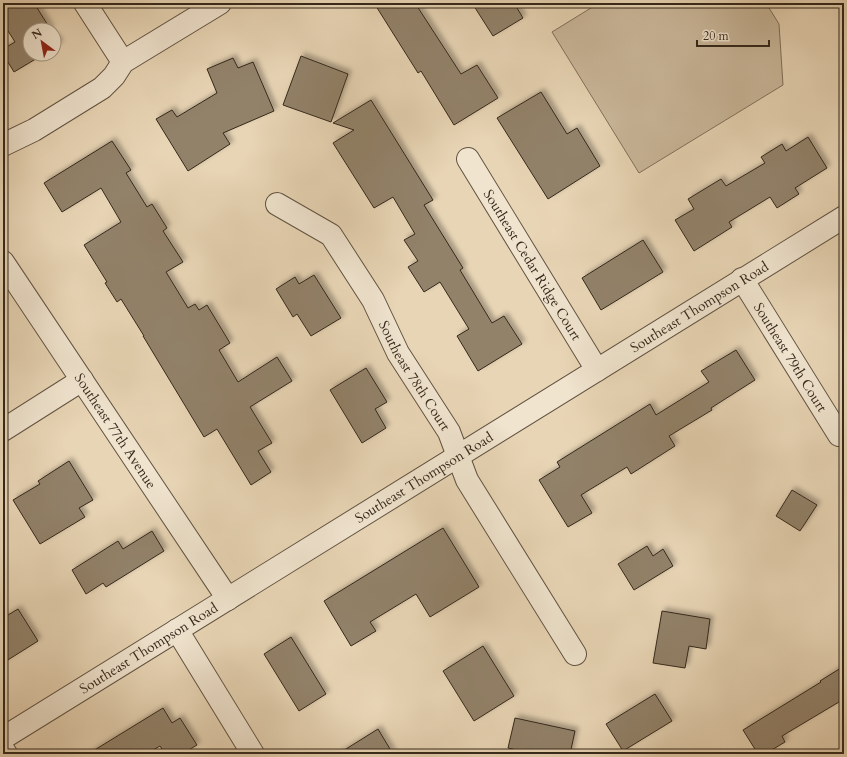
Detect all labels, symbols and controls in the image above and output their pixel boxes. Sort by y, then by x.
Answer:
north arrow [22,22,62,62]
scale bar [697,22,769,48]
text: N [29,25,45,43]
text: 20 m [703,28,730,44]
street label: Southeast Cedar Ridge Court [479,186,586,345]
street label: Southeast Thompson Road [627,257,773,357]
street label: Southeast 79th Court [749,299,832,416]
street label: Southeast 78th Court [374,318,455,435]
street label: Southeast 77th Avenue [70,370,161,493]
street label: Southeast Thompson Road [351,427,497,528]
street label: Southeast Thompson Road [76,598,222,698]

